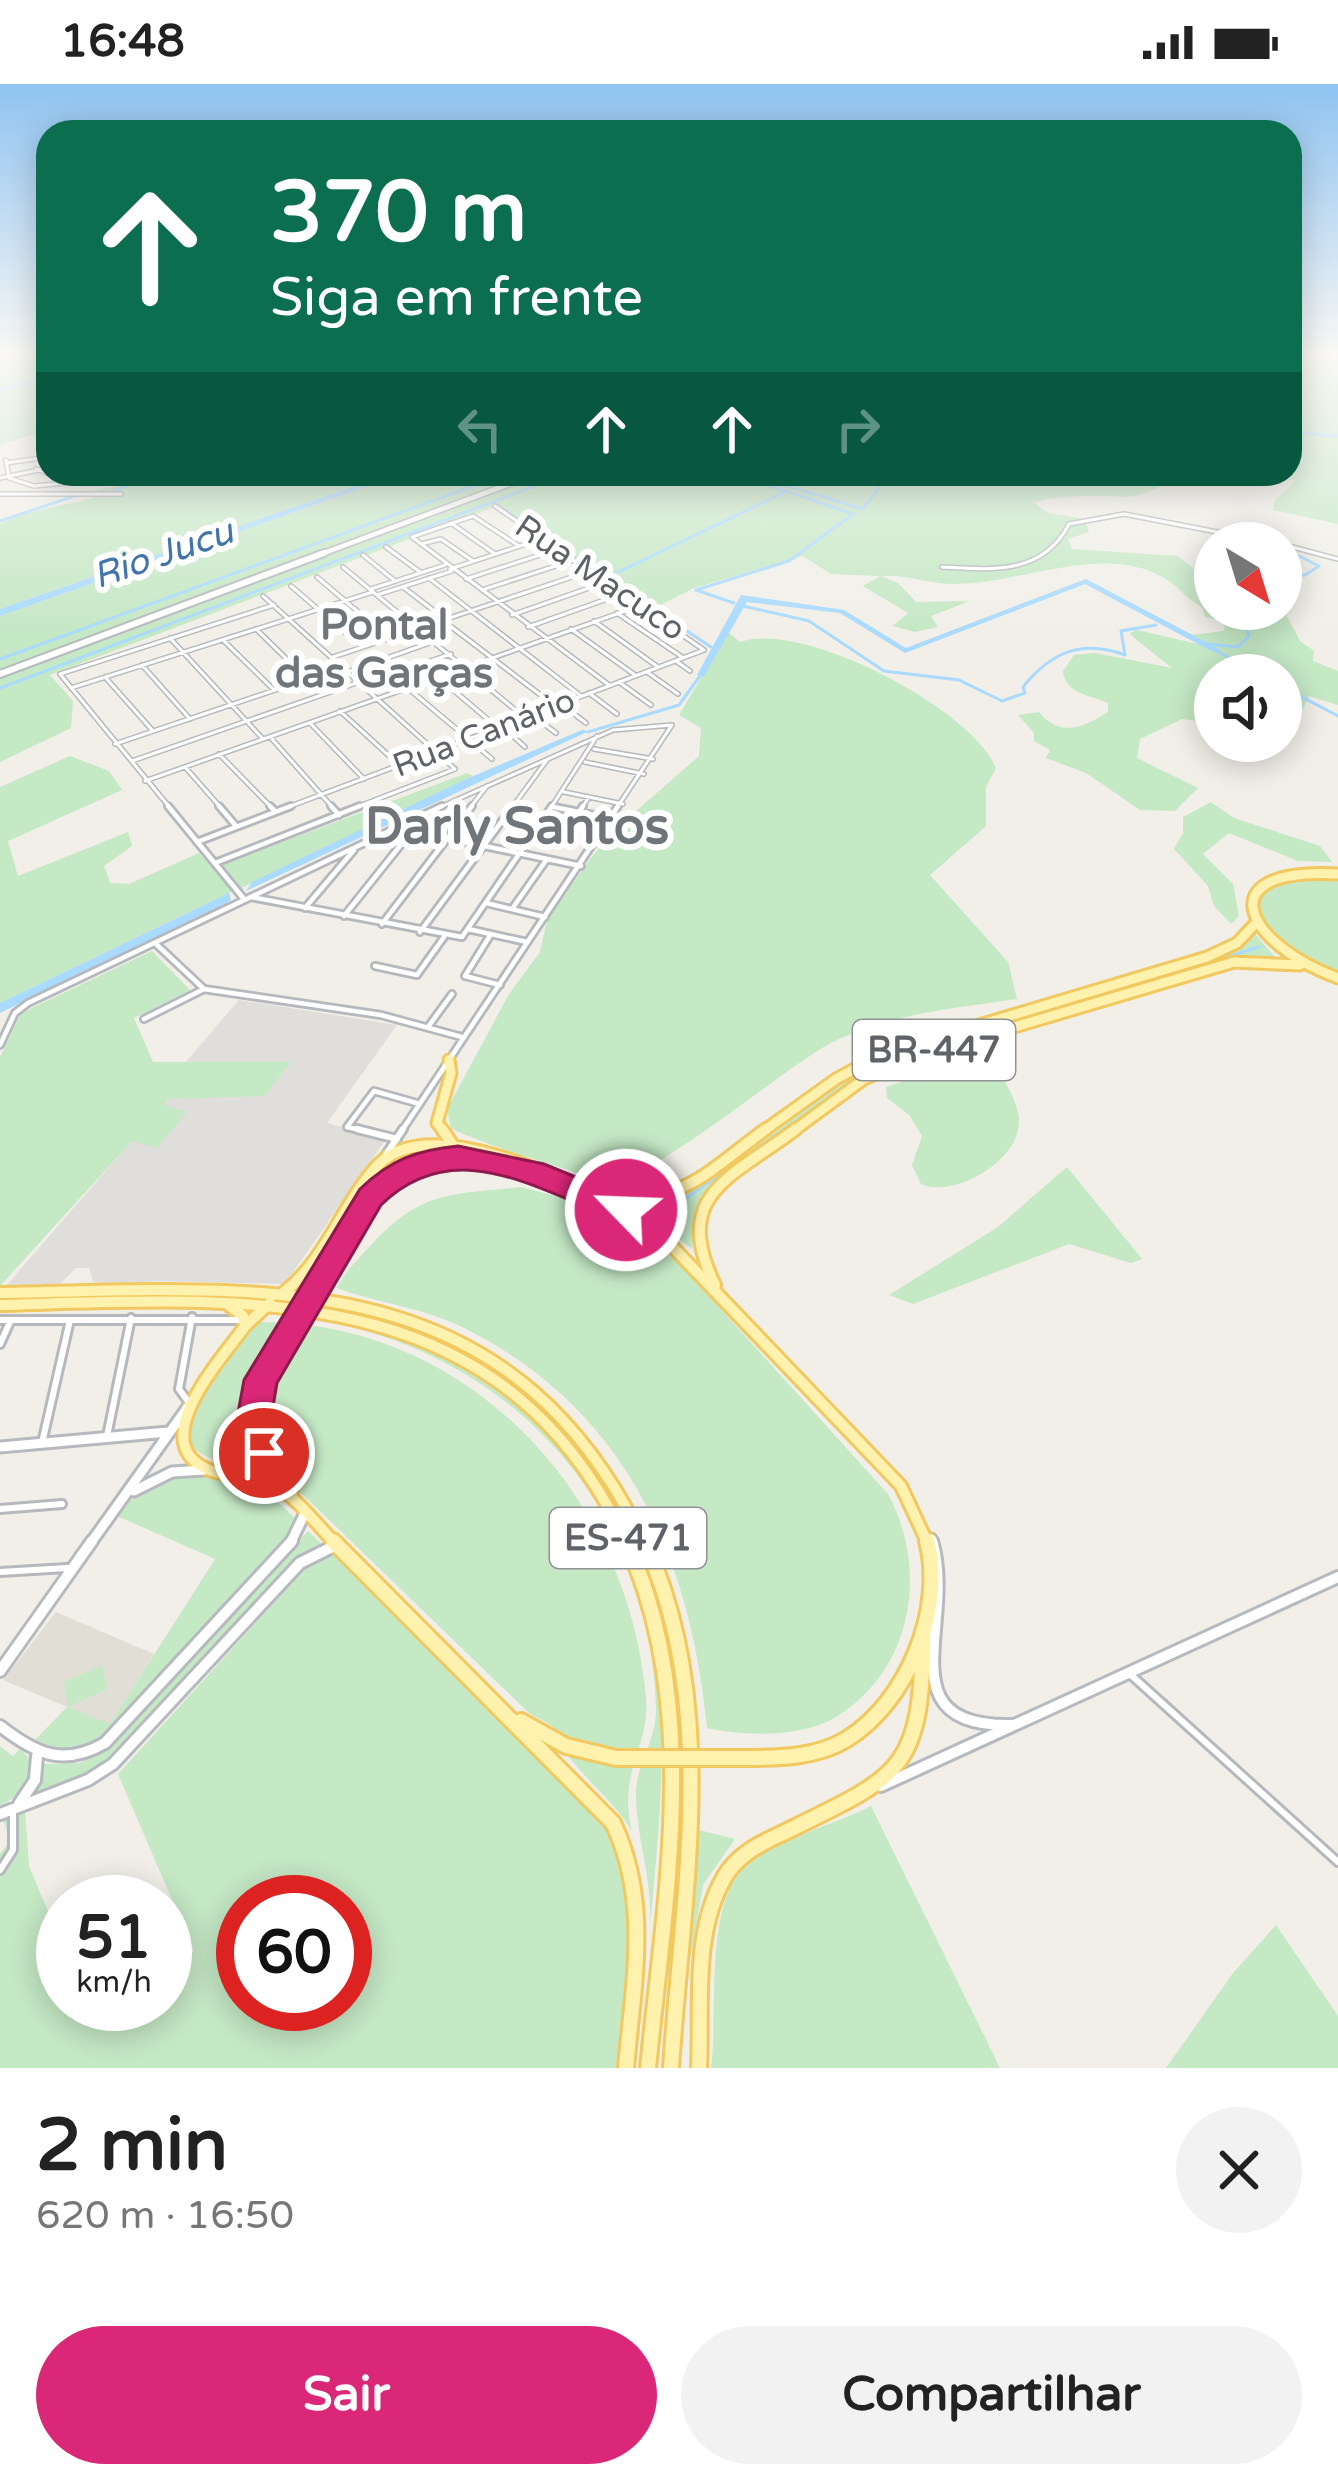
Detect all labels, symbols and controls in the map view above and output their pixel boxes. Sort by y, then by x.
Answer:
text: 16:48 [60,15,185,69]
text: 370 m [270,163,527,264]
icon: ahead [72,168,228,324]
text: Siga em frente [270,265,643,330]
icon: left [447,396,513,462]
icon: ahead [573,396,639,462]
icon: ahead [699,396,765,462]
icon: right [825,396,891,462]
street label: Rua Macuco [508,507,692,649]
water label: Rio Jucu [87,509,241,598]
north arrow [1194,522,1302,630]
map controls [1194,522,1302,762]
district label: Pontal das Garças [275,600,493,699]
button: sound [1194,654,1302,762]
street label: Rua Canário [387,680,581,786]
district label: Darly Santos [365,796,669,858]
road number: BR-447 [853,1020,1015,1080]
position arrow [563,1147,689,1273]
pin [213,1402,315,1504]
icon: arrive [231,1420,297,1486]
road number: ES-471 [550,1508,706,1568]
speed limit sign: 60 [216,1875,372,2031]
text: 51 [76,1902,152,1974]
text: km/h [76,1964,152,2001]
text: 2 min [36,2103,228,2190]
button: close [1176,2107,1302,2233]
text: 620 m · 16:50 [36,2192,294,2239]
button: Sair [36,2326,657,2464]
button: Compartilhar [681,2326,1302,2464]

